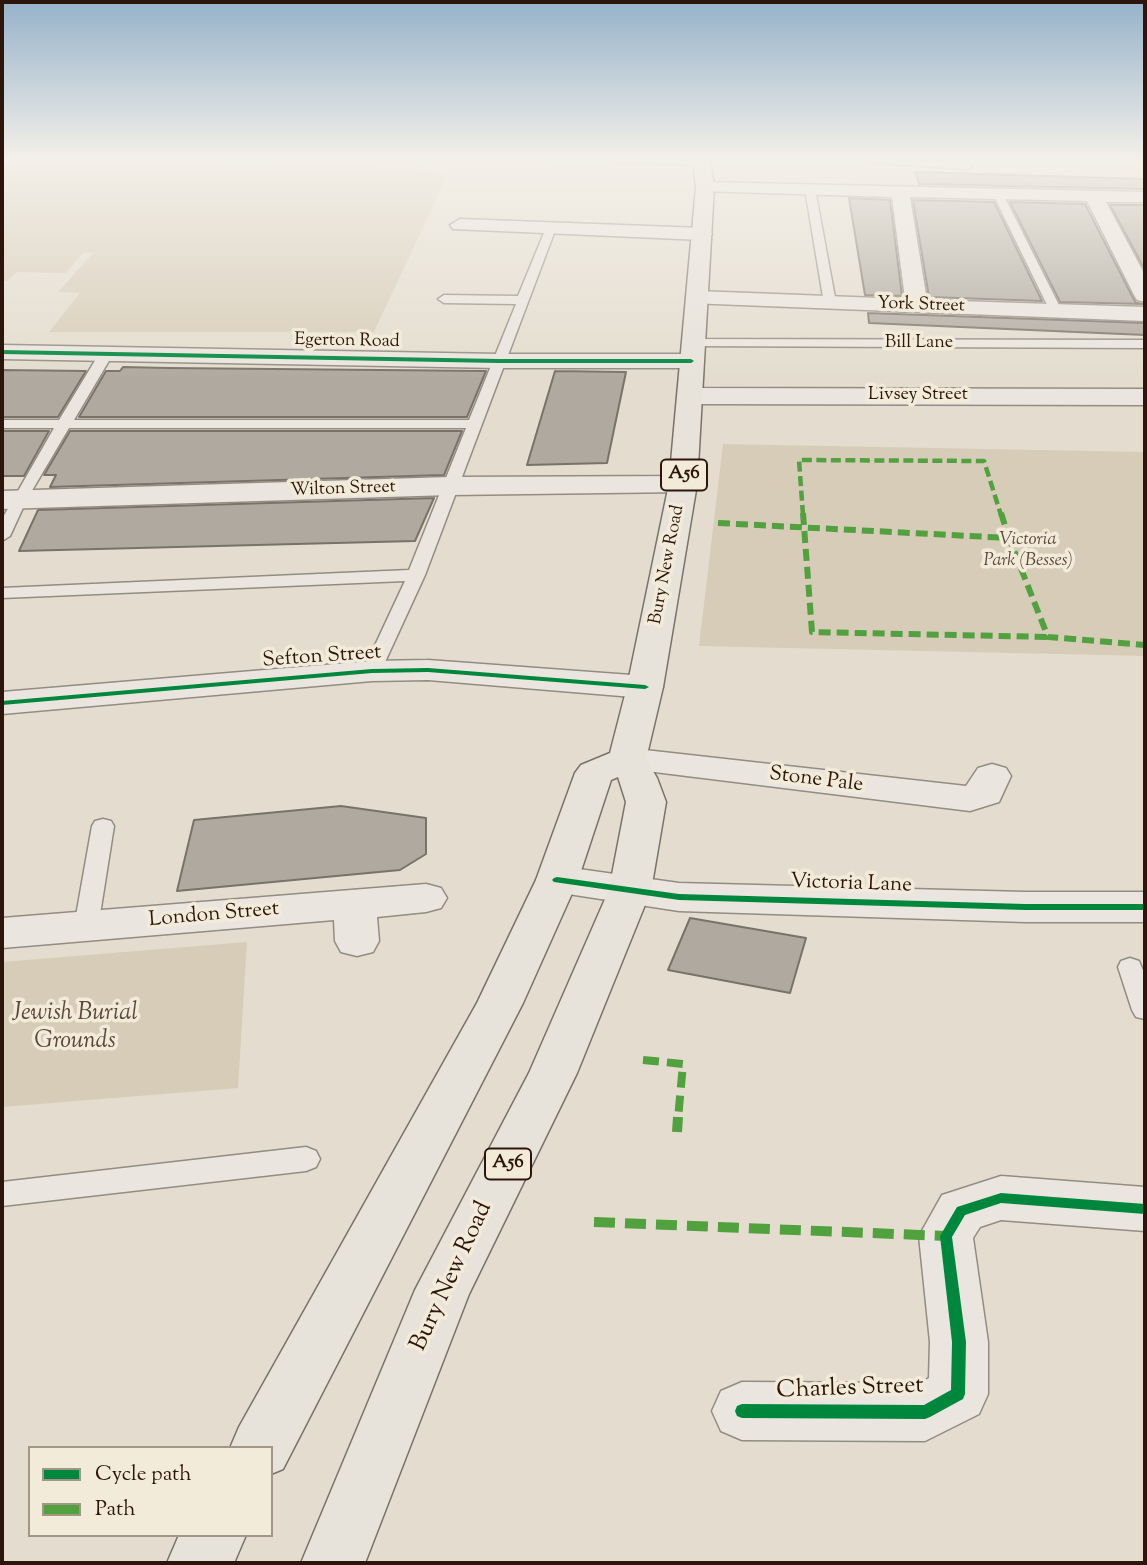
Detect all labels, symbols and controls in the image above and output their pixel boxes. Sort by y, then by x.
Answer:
street label: York Street [877,294,965,318]
street label: Egerton Road [294,330,400,354]
street label: Bill Lane [885,333,953,355]
street label: Livsey Street [868,385,968,407]
road number: A56 [661,460,707,490]
street label: Wilton Street [290,477,396,503]
street label: Bury New Road [646,503,690,627]
park label: Victoria Park (Besses) [983,530,1073,572]
street label: Sefton Street [262,641,382,675]
street label: Stone Pale [768,763,864,799]
street label: Victoria Lane [790,870,912,900]
street label: London Street [148,898,280,934]
park label: Jewish Burial Grounds [12,1001,138,1057]
road number: A56 [485,1148,531,1180]
street label: Bury New Road [406,1198,500,1356]
street label: Charles Street [776,1373,924,1407]
legend [28,1446,273,1537]
text: Cycle path [95,1460,192,1490]
text: Path [95,1495,136,1525]

